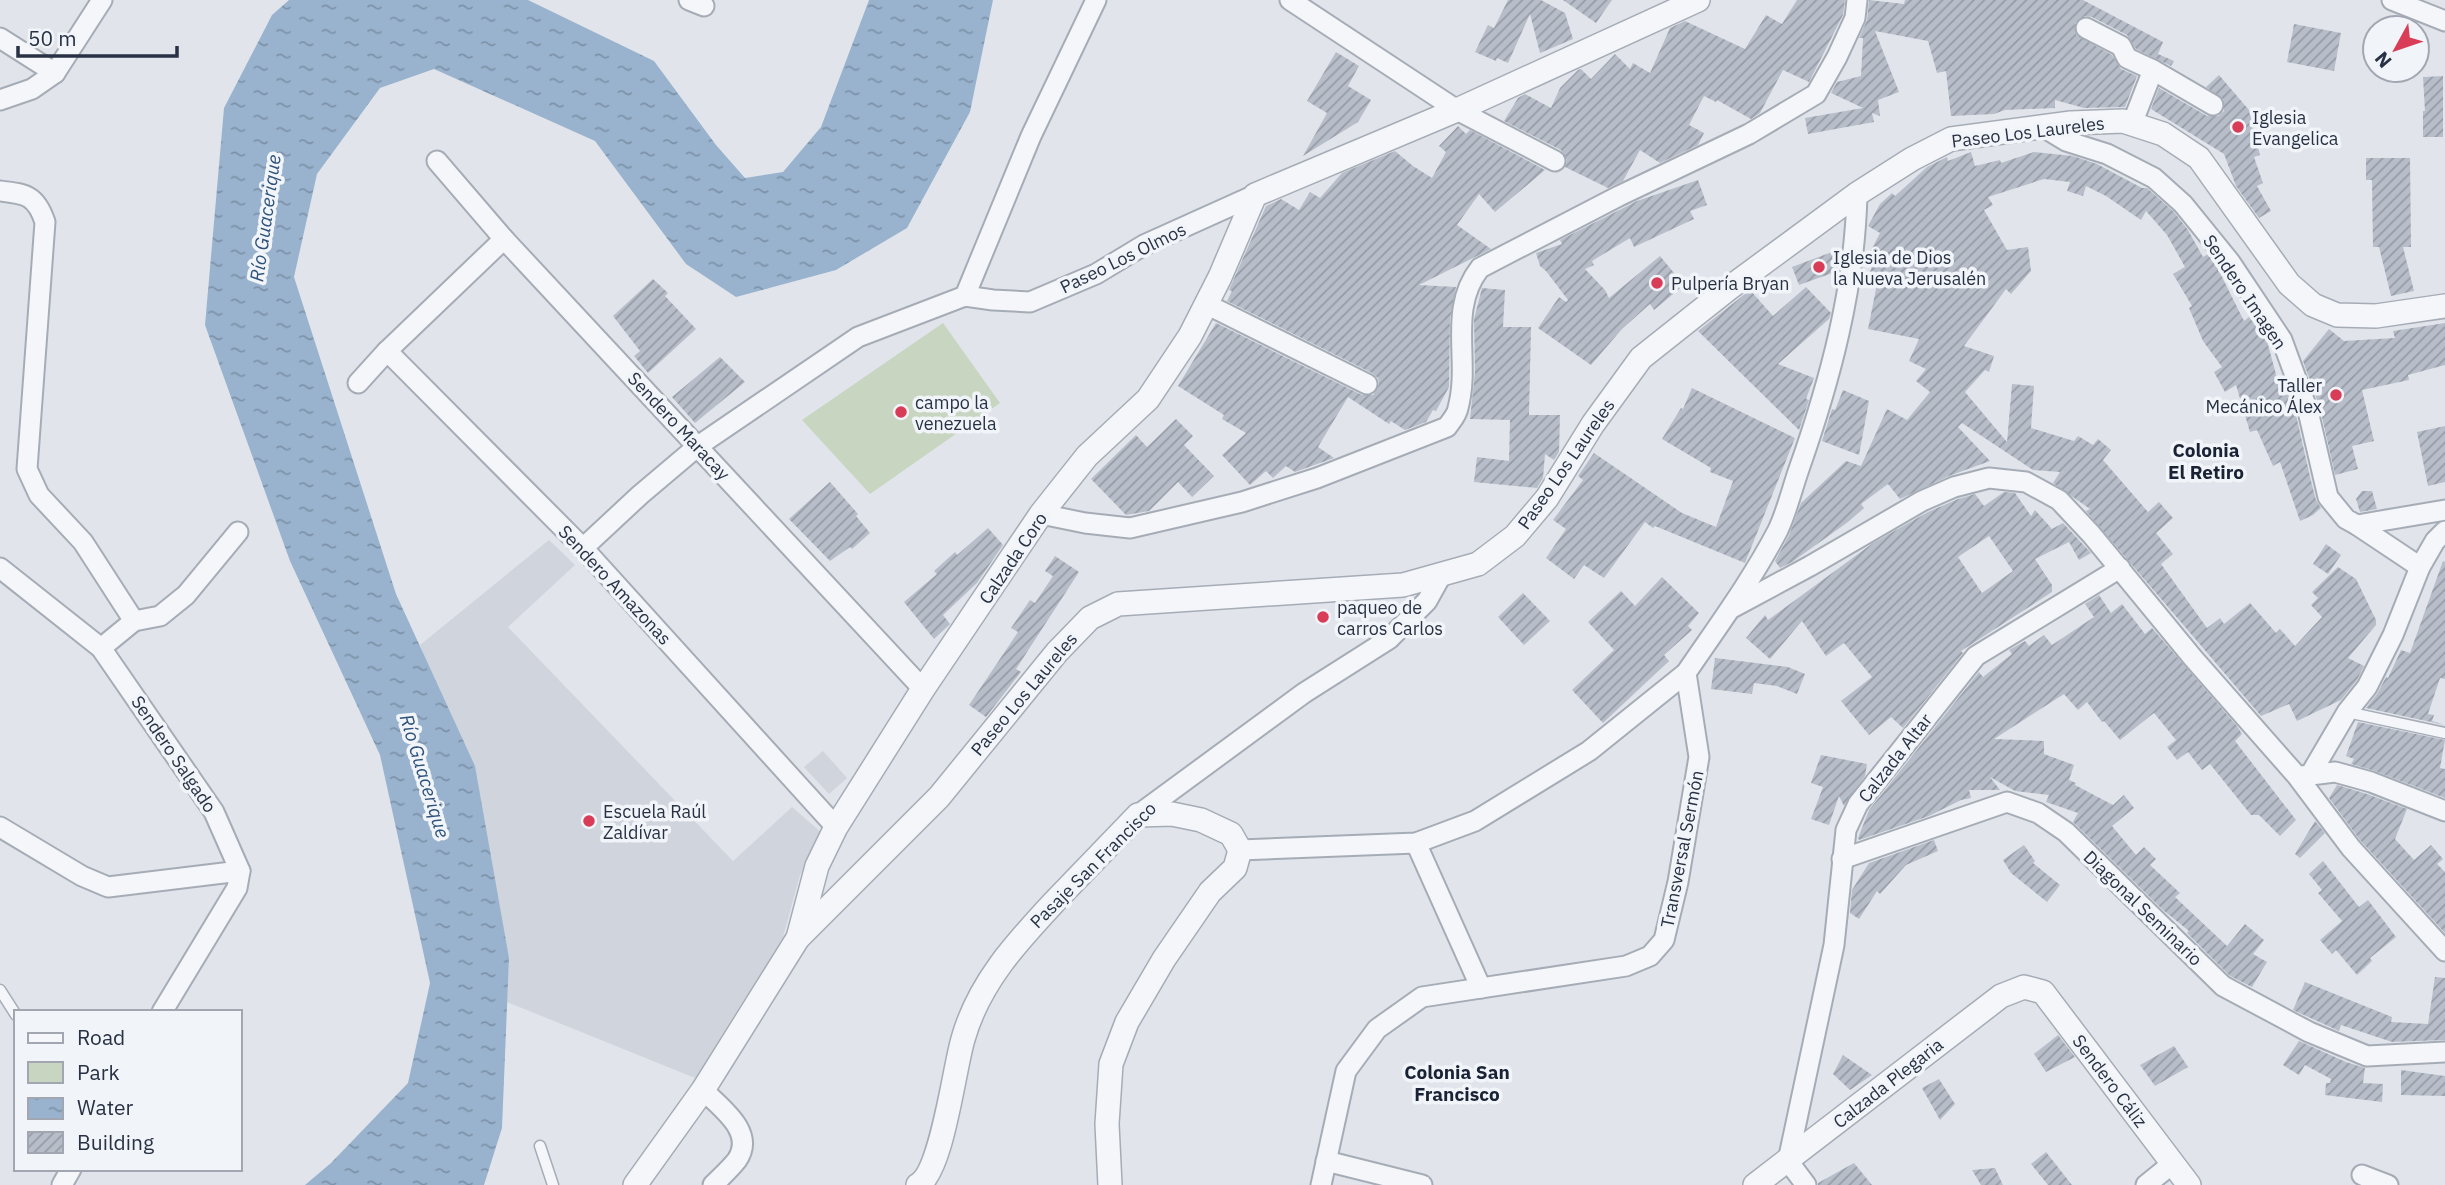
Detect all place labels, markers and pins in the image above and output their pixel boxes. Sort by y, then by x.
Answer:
place label: Iglesia Evangelica [2252,106,2339,150]
marker: Iglesia Evangelica [2230,119,2246,135]
place label: Iglesia de Dios la Nueva Jerusalén [1833,246,1986,290]
marker: Iglesia de Dios la Nueva Jerusalén [1811,259,1827,275]
place label: Pulpería Bryan [1671,272,1789,295]
marker: Pulpería Bryan [1649,275,1665,291]
place label: Taller Mecánico Álex [2206,374,2322,418]
marker: Taller Mecánico Álex [2328,387,2344,403]
place label: campo la venezuela [915,391,997,435]
marker: campo la venezuela [893,404,909,420]
place label: paqueo de carros Carlos [1337,596,1443,640]
marker: paqueo de carros Carlos [1315,609,1331,625]
place label: Escuela Raúl Zaldívar [603,800,706,844]
marker: Escuela Raúl Zaldívar [581,813,597,829]

